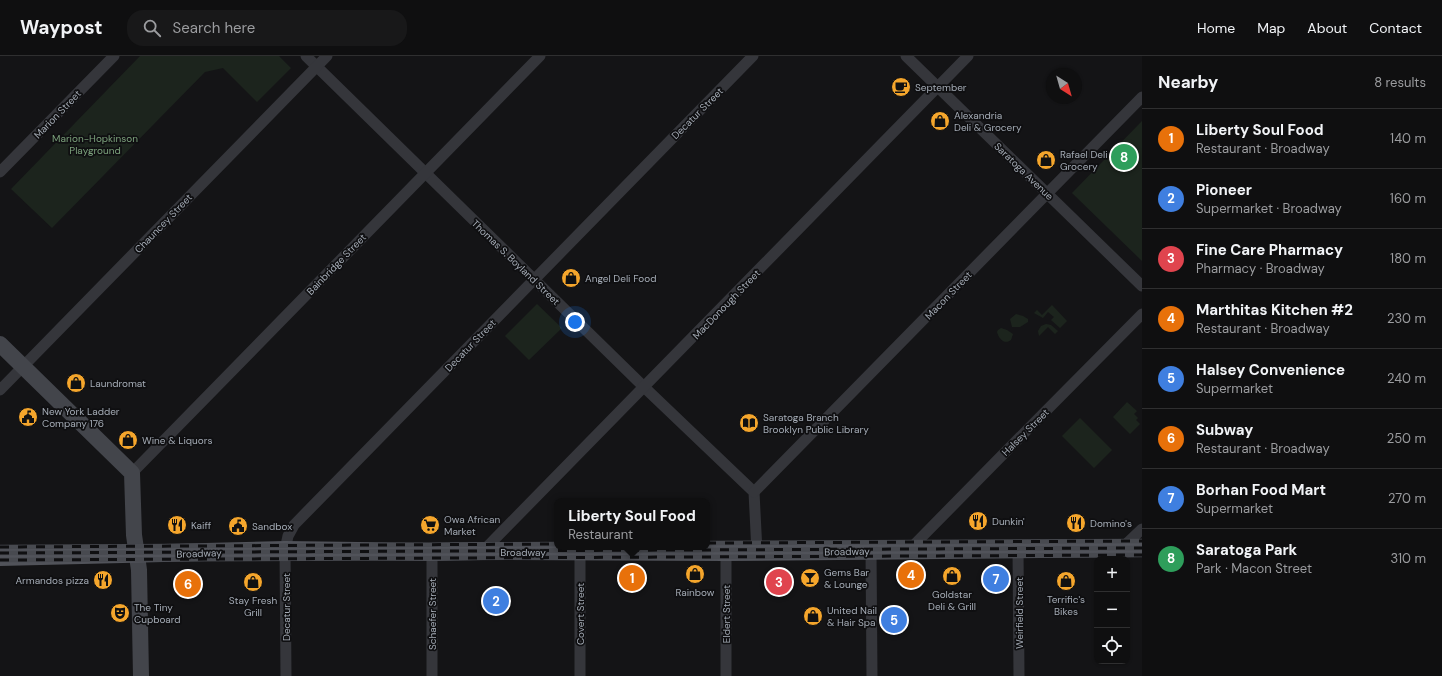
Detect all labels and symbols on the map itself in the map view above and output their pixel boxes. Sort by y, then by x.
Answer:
north arrow [1046,68,1082,104]
cafe icon: September [890,76,912,98]
place label: September [915,81,967,94]
street label: Decatur Street [669,85,726,142]
street label: Marion Street [31,87,84,141]
place label: Alexandria Deli & Grocery [954,109,1022,134]
shop icon: Alexandria Deli & Grocery [929,110,951,132]
park label: Marion-Hopkinson Playground [52,132,138,157]
street label: Saratoga Avenue [991,140,1056,203]
pin: 8 [1111,142,1137,172]
place label: Rafael Deli Grocery [1060,148,1108,173]
shop icon: Rafael Deli Grocery [1035,149,1057,171]
street label: Chauncey Street [132,191,195,256]
street label: Thomas S. Boyland Street [469,217,563,308]
street label: Bainbridge Street [304,231,369,298]
shop icon: Angel Deli Food [560,267,582,289]
street label: MacDonough Street [690,267,763,342]
street label: Macon Street [922,268,975,322]
place label: Angel Deli Food [585,272,656,285]
your location [565,312,585,332]
street label: Decatur Street [442,316,499,374]
shop icon: Laundromat [65,372,87,394]
place label: Laundromat [90,377,146,390]
place label: New York Ladder Company 176 [42,405,120,430]
public building icon: New York Ladder Company 176 [17,406,39,428]
street label: Halsey Street [999,406,1052,459]
place label: Saratoga Branch Brooklyn Public Library [763,411,869,436]
library icon: Saratoga Branch Brooklyn Public Library [738,412,760,434]
shop icon: Wine & Liquors [117,429,139,451]
place label: Wine & Liquors [142,434,212,447]
restaurant icon: Dunkin' [967,510,989,532]
restaurant icon: Domino's [1065,512,1087,534]
place label: Owa African Market [444,513,500,538]
restaurant icon: Kaiff [166,514,188,536]
supermarket icon: Owa African Market [419,514,441,536]
public building icon: Sandbox [227,515,249,537]
place label: Dunkin' [992,515,1025,528]
place label: Domino's [1090,517,1132,530]
place label: Kaiff [191,519,212,532]
place label: Sandbox [252,520,292,533]
street label: Broadway [824,545,870,558]
street label: Broadway [176,546,222,561]
street label: Broadway [500,546,546,559]
pin: 4 [898,560,924,590]
pin: 1 [619,563,645,593]
shop icon: Rainbow [684,563,706,585]
pin: 7 [983,564,1009,594]
shop icon: Goldstar Deli & Grill [941,565,963,587]
place label: Gems Bar & Lounge [824,566,869,591]
pin: 3 [766,567,792,597]
bar icon: Gems Bar & Lounge [799,567,821,589]
restaurant icon: Armandos pizza [92,569,114,591]
pin: 6 [175,569,201,599]
shop icon: Terrific's Bikes [1055,570,1077,592]
shop icon: Stay Fresh Grill [242,571,264,593]
street label: Decatur Street [280,573,293,641]
place label: Armandos pizza [15,574,89,587]
street label: Weirfield Street [1013,577,1026,649]
street label: Schaefer Street [426,578,439,650]
street label: Covert Street [574,583,587,645]
street label: Eldert Street [720,585,733,643]
pin: 2 [483,586,509,616]
place label: Rainbow [675,586,715,599]
place label: Goldstar Deli & Grill [928,588,976,613]
place label: Terrific's Bikes [1047,593,1085,618]
place label: Stay Fresh Grill [229,594,278,619]
place label: The Tiny Cupboard [134,601,181,626]
theatre icon: The Tiny Cupboard [109,602,131,624]
place label: United Nail & Hair Spa [827,604,877,629]
shop icon: United Nail & Hair Spa [802,605,824,627]
pin: 5 [881,605,907,635]

